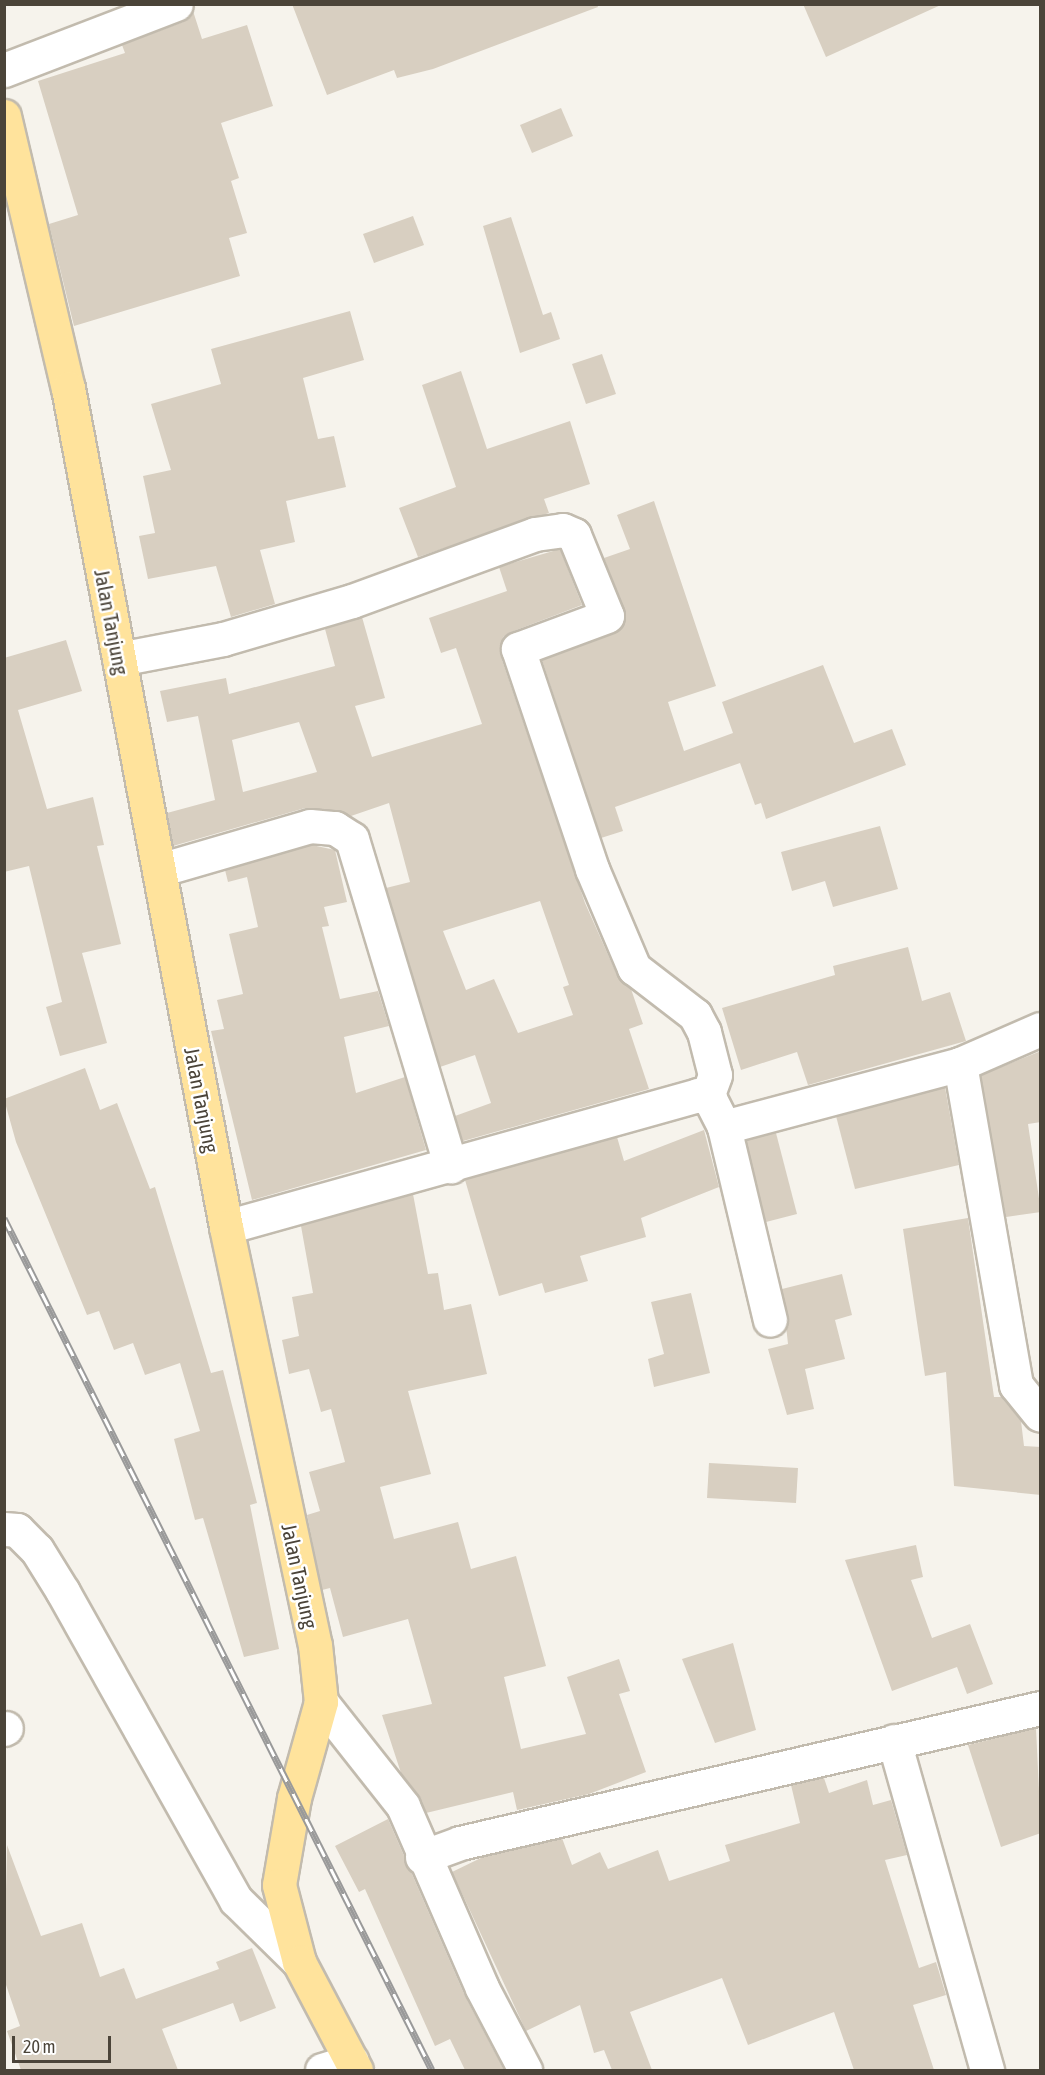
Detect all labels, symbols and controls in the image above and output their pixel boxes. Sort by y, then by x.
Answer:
street label: Jalan Tanjung [89,567,135,677]
street label: Jalan Tanjung [179,1045,225,1155]
street label: Jalan Tanjung [277,1521,323,1631]
scale bar [15,2024,114,2062]
text: 20 m [23,2036,55,2057]

